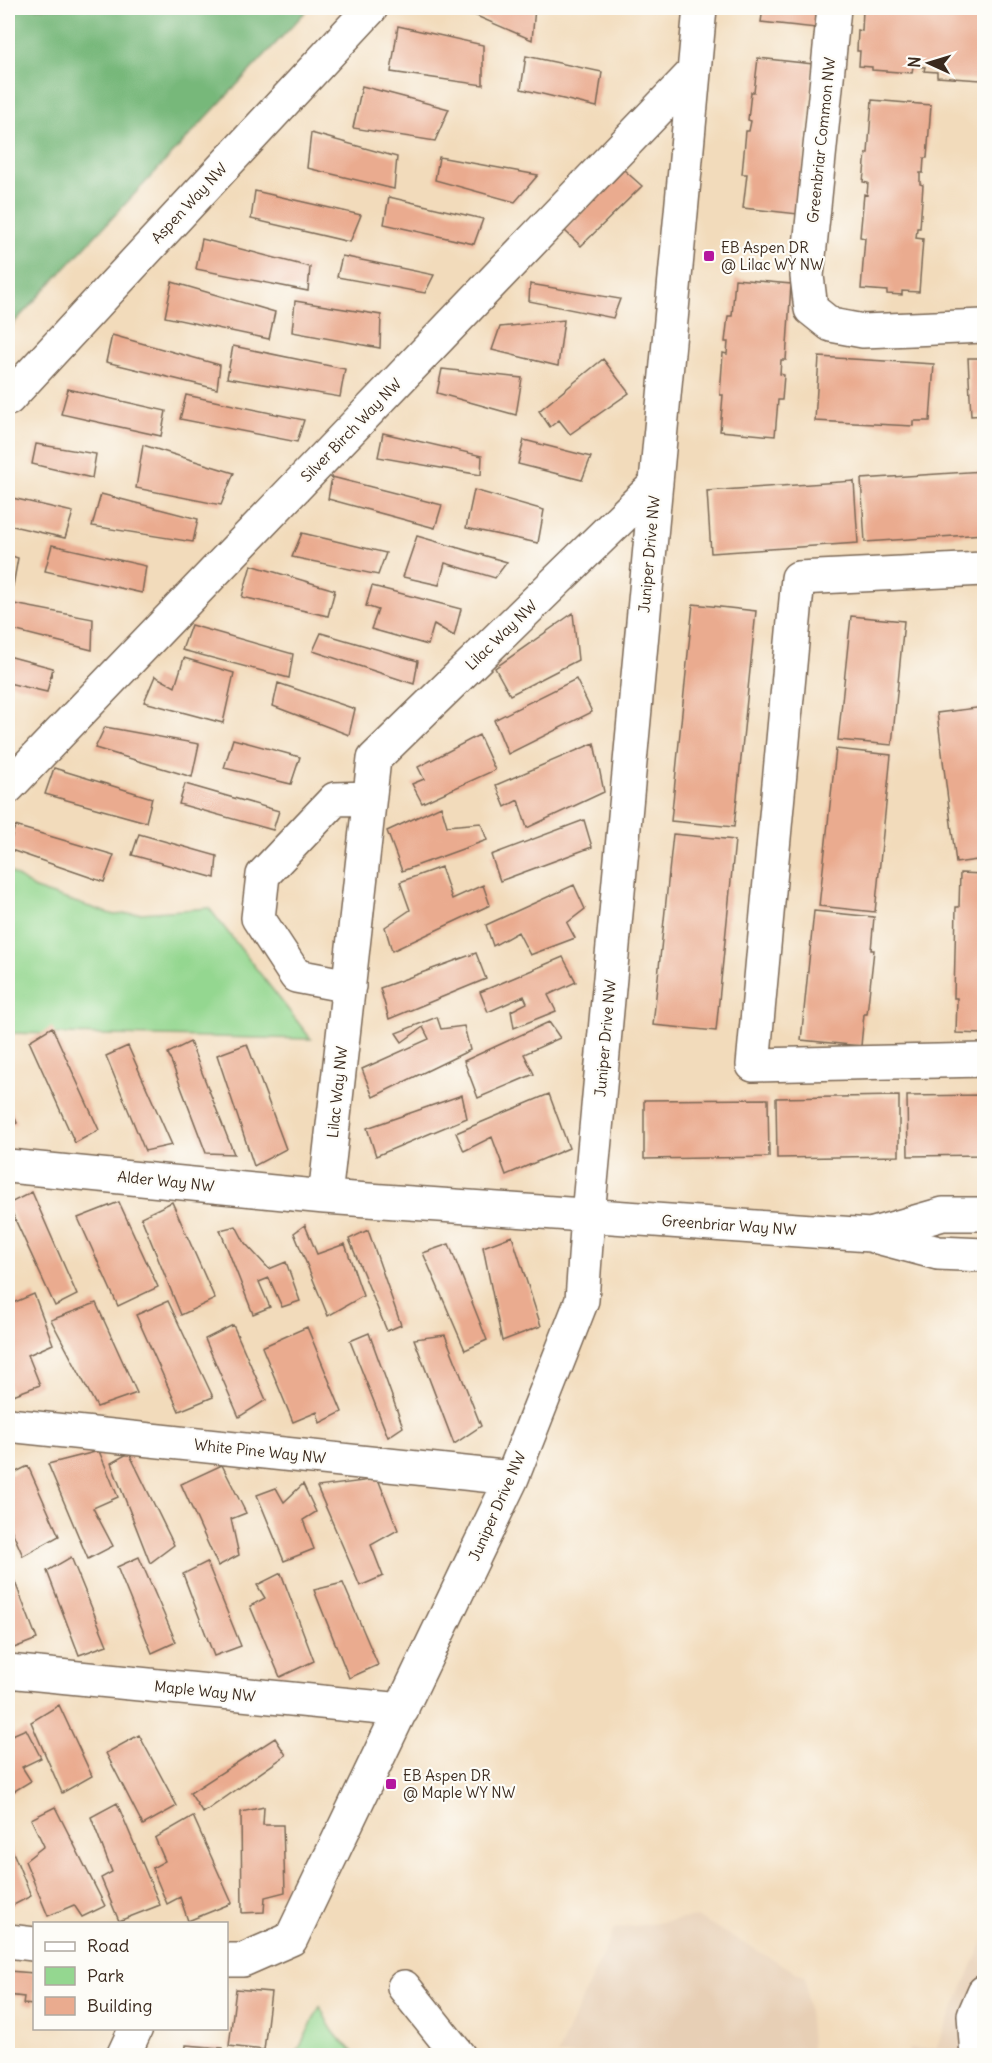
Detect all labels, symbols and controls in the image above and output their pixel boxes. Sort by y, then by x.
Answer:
north arrow [899,33,959,93]
street label: Greenbriar Common NW [803,56,839,224]
text: N [904,56,924,68]
street label: Aspen Way NW [147,159,231,247]
place label: EB Aspen DR @ Lilac WY NW [721,238,824,274]
marker: EB Aspen DR @ Lilac WY NW [702,249,716,263]
street label: Silver Birch Way NW [297,374,406,486]
street label: Juniper Drive NW [634,494,664,613]
street label: Lilac Way NW [461,596,541,674]
street label: Juniper Drive NW [590,978,620,1097]
street label: Lilac Way NW [323,1045,351,1139]
street label: Alder Way NW [117,1166,216,1196]
street label: Greenbriar Way NW [661,1211,797,1239]
street label: White Pine Way NW [193,1435,327,1467]
street label: Juniper Drive NW [464,1448,530,1564]
street label: Maple Way NW [153,1676,257,1706]
place label: EB Aspen DR @ Maple WY NW [403,1766,516,1802]
marker: EB Aspen DR @ Maple WY NW [384,1777,398,1791]
legend [33,1922,228,2030]
text: Road [87,1934,130,1957]
text: Park [87,1964,124,1987]
text: Building [87,1994,152,2017]

